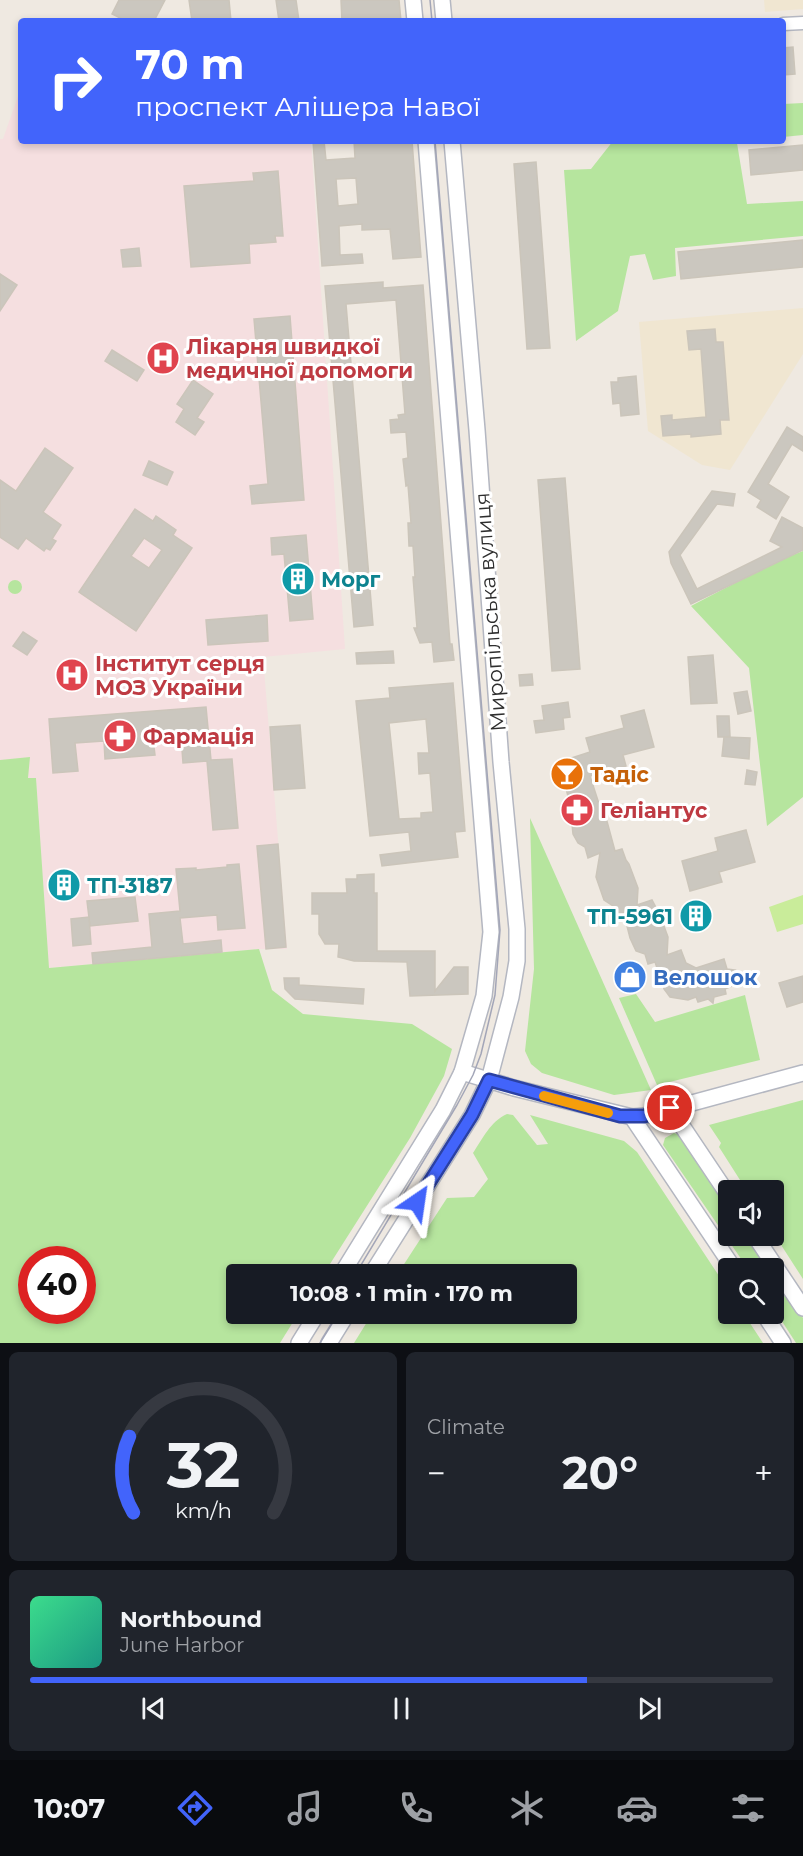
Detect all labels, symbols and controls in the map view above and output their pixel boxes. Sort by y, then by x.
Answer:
text: 70 m [135,38,245,90]
icon: right [36,42,114,120]
text: проспект Алішера Навої [135,90,480,123]
place label: Лікарня швидкої медичної допомоги [186,334,413,383]
hospital icon: Лікарня швидкої медичної допомоги [145,340,181,376]
street label: Миропільська вулиця [469,492,511,732]
building icon: Морг [280,561,316,597]
place label: Морг [321,567,381,592]
place label: Інститут серця МОЗ України [95,651,265,700]
hospital icon: Інститут серця МОЗ України [54,657,90,693]
pharmacy icon: Фармація [102,718,138,754]
place label: Фармація [143,724,254,749]
bar icon: Тадіс [549,756,585,792]
place label: Тадіс [590,762,650,787]
pharmacy icon: Геліантус [559,792,595,828]
place label: Геліантус [600,798,708,823]
building icon: ТП-3187 [46,867,82,903]
place label: ТП-3187 [87,873,173,898]
building icon: ТП-5961 [678,898,714,934]
place label: ТП-5961 [587,904,673,929]
shop icon: Велошок [612,959,648,995]
place label: Велошок [653,965,758,990]
pin [644,1082,695,1133]
icon: arrive [653,1091,686,1124]
position arrow [385,1170,449,1234]
map controls [718,1180,784,1324]
button: sound [718,1180,784,1246]
speed limit sign: 40 [18,1246,96,1324]
button: search [718,1258,784,1324]
text: 10:08 · 1 min · 170 m [290,1280,513,1307]
text: Climate [427,1415,505,1439]
text: 32 [165,1427,240,1503]
text: 20° [562,1445,638,1500]
text: − [427,1453,446,1493]
text: + [754,1453,773,1493]
text: km/h [174,1498,232,1524]
text: Northbound [120,1606,262,1633]
text: June Harbor [120,1633,244,1657]
icon: previous [137,1692,170,1725]
icon: pause [385,1692,418,1725]
icon: next [633,1692,666,1725]
icon: directions [174,1787,216,1829]
icon: music [284,1787,326,1829]
icon: phone [395,1787,437,1829]
icon: climate [506,1787,548,1829]
icon: car [616,1787,658,1829]
icon: filters [727,1787,769,1829]
text: 10:07 [34,1792,105,1825]

